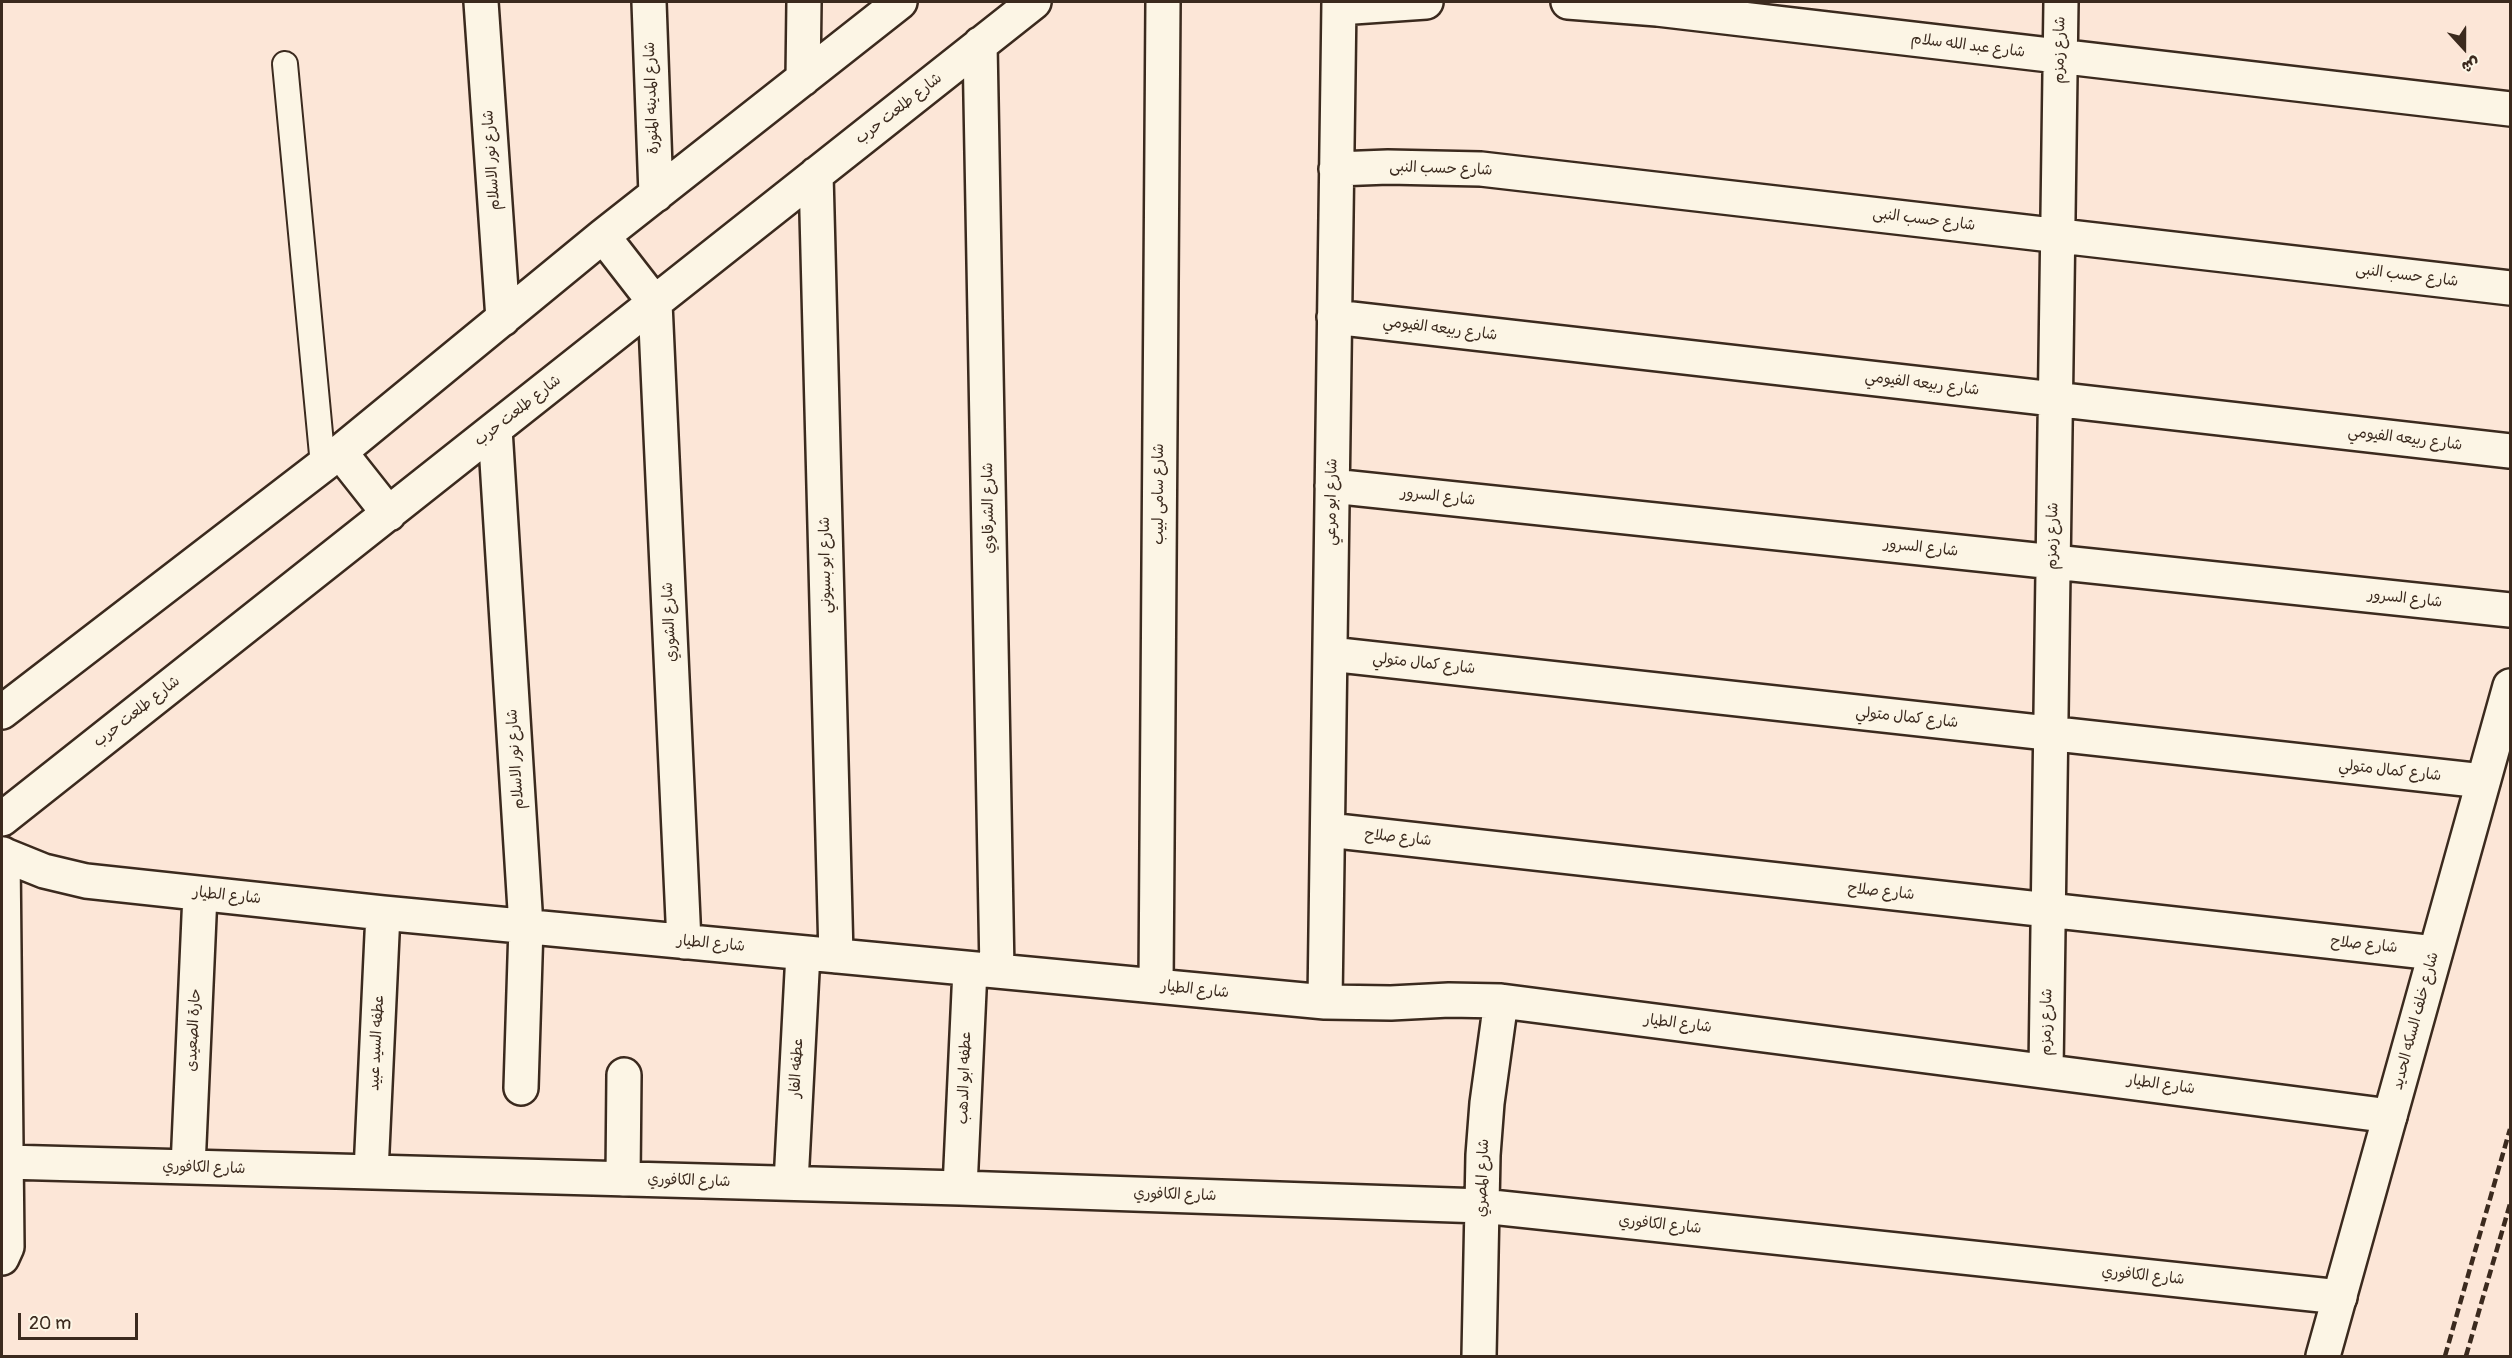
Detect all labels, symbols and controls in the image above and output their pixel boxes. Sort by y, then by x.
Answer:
street label: شارع زمزم [2050,16,2070,84]
north arrow [2434,18,2494,78]
street label: شارع عبد الله سلام [1910,30,2026,62]
street label: شارع المدينه المنورة [641,42,663,154]
text: ش [2459,52,2482,77]
street label: شارع طلعت حرب [852,70,946,148]
street label: شارع نور الاسلام [480,109,504,211]
street label: شارع حسب النبى [1389,158,1493,180]
street label: شارع حسب النبى [1872,205,1976,235]
street label: شارع حسب النبى [2355,261,2459,291]
street label: شارع ربيعه الفيومي [1382,313,1498,345]
street label: شارع ربيعه الفيومي [1864,368,1980,400]
street label: شارع طلعت حرب [471,372,565,450]
street label: شارع ربيعه الفيومي [2347,423,2463,455]
street label: شارع سامى لبيب [1150,443,1168,545]
street label: شارع ابو مرعي [1322,458,1342,546]
street label: شارع الشرقاوي [979,462,999,554]
street label: شارع السرور [1400,484,1476,510]
street label: شارع زمزم [2043,502,2063,570]
street label: شارع ابو بسيوني [816,517,836,613]
street label: شارع السرور [1883,535,1959,561]
street label: شارع الشوري [659,582,681,662]
street label: شارع السرور [2367,586,2443,612]
street label: شارع كمال متولي [1372,650,1476,678]
street label: شارع طلعت حرب [90,673,184,751]
street label: شارع كمال متولي [1855,704,1959,732]
street label: شارع نور الاسلام [504,708,528,810]
street label: شارع كمال متولي [2338,757,2442,785]
street label: شارع صلاح [1364,826,1432,850]
street label: شارع صلاح [1847,880,1915,904]
street label: شارع الطيار [192,883,262,909]
street label: شارع الطيار [676,932,746,956]
street label: شارع صلاح [2330,933,2398,957]
street label: شارع خلف السكه الحديد [2389,950,2443,1092]
street label: شارع الطيار [1160,977,1230,1003]
street label: حارة الصعيدى [183,988,205,1072]
street label: شارع زمزم [2037,988,2057,1056]
street label: عطفه السيد عبيد [366,995,388,1091]
street label: شارع الطيار [1643,1011,1713,1037]
street label: عطفه ابو الدهب [954,1031,976,1125]
street label: عطفه الفار [786,1038,808,1098]
street label: شارع الطيار [2126,1071,2196,1099]
street label: شارع المصري [1473,1138,1493,1218]
street label: شارع الكافوري [162,1158,246,1178]
street label: شارع الكافوري [647,1171,731,1191]
street label: شارع الكافوري [1133,1185,1217,1205]
street label: شارع الكافوري [1618,1212,1702,1238]
street label: شارع الكافوري [2101,1263,2185,1289]
scale bar [21,1301,141,1339]
text: 20 m [29,1312,71,1335]

